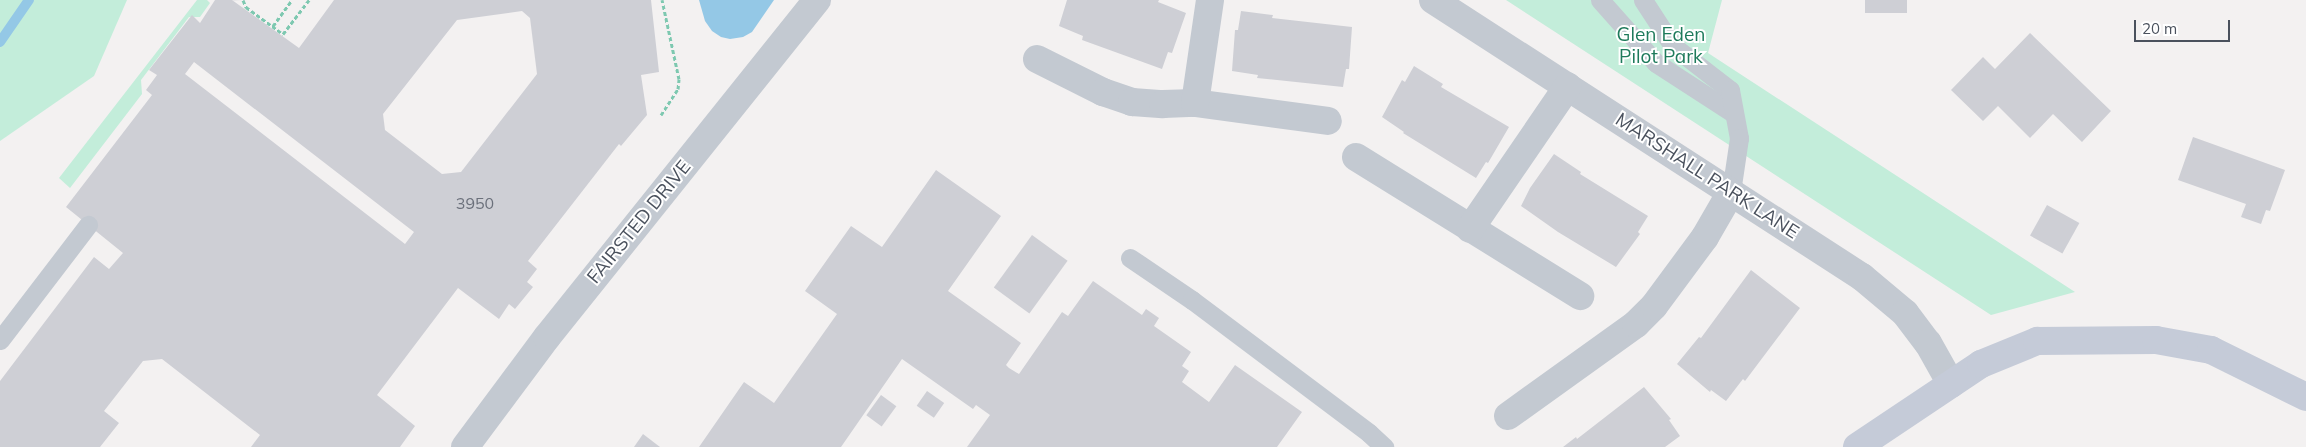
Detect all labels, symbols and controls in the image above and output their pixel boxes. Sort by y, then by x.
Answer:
scale bar [2136,10,2232,42]
text: 20 m [2142,19,2177,38]
park label: Glen Eden Pilot Park [1617,24,1705,68]
street label: MARSHALL PARK LANE [1611,108,1803,244]
street label: FAIRSTED DRIVE [582,156,696,288]
house number: 3950 [456,193,494,213]

